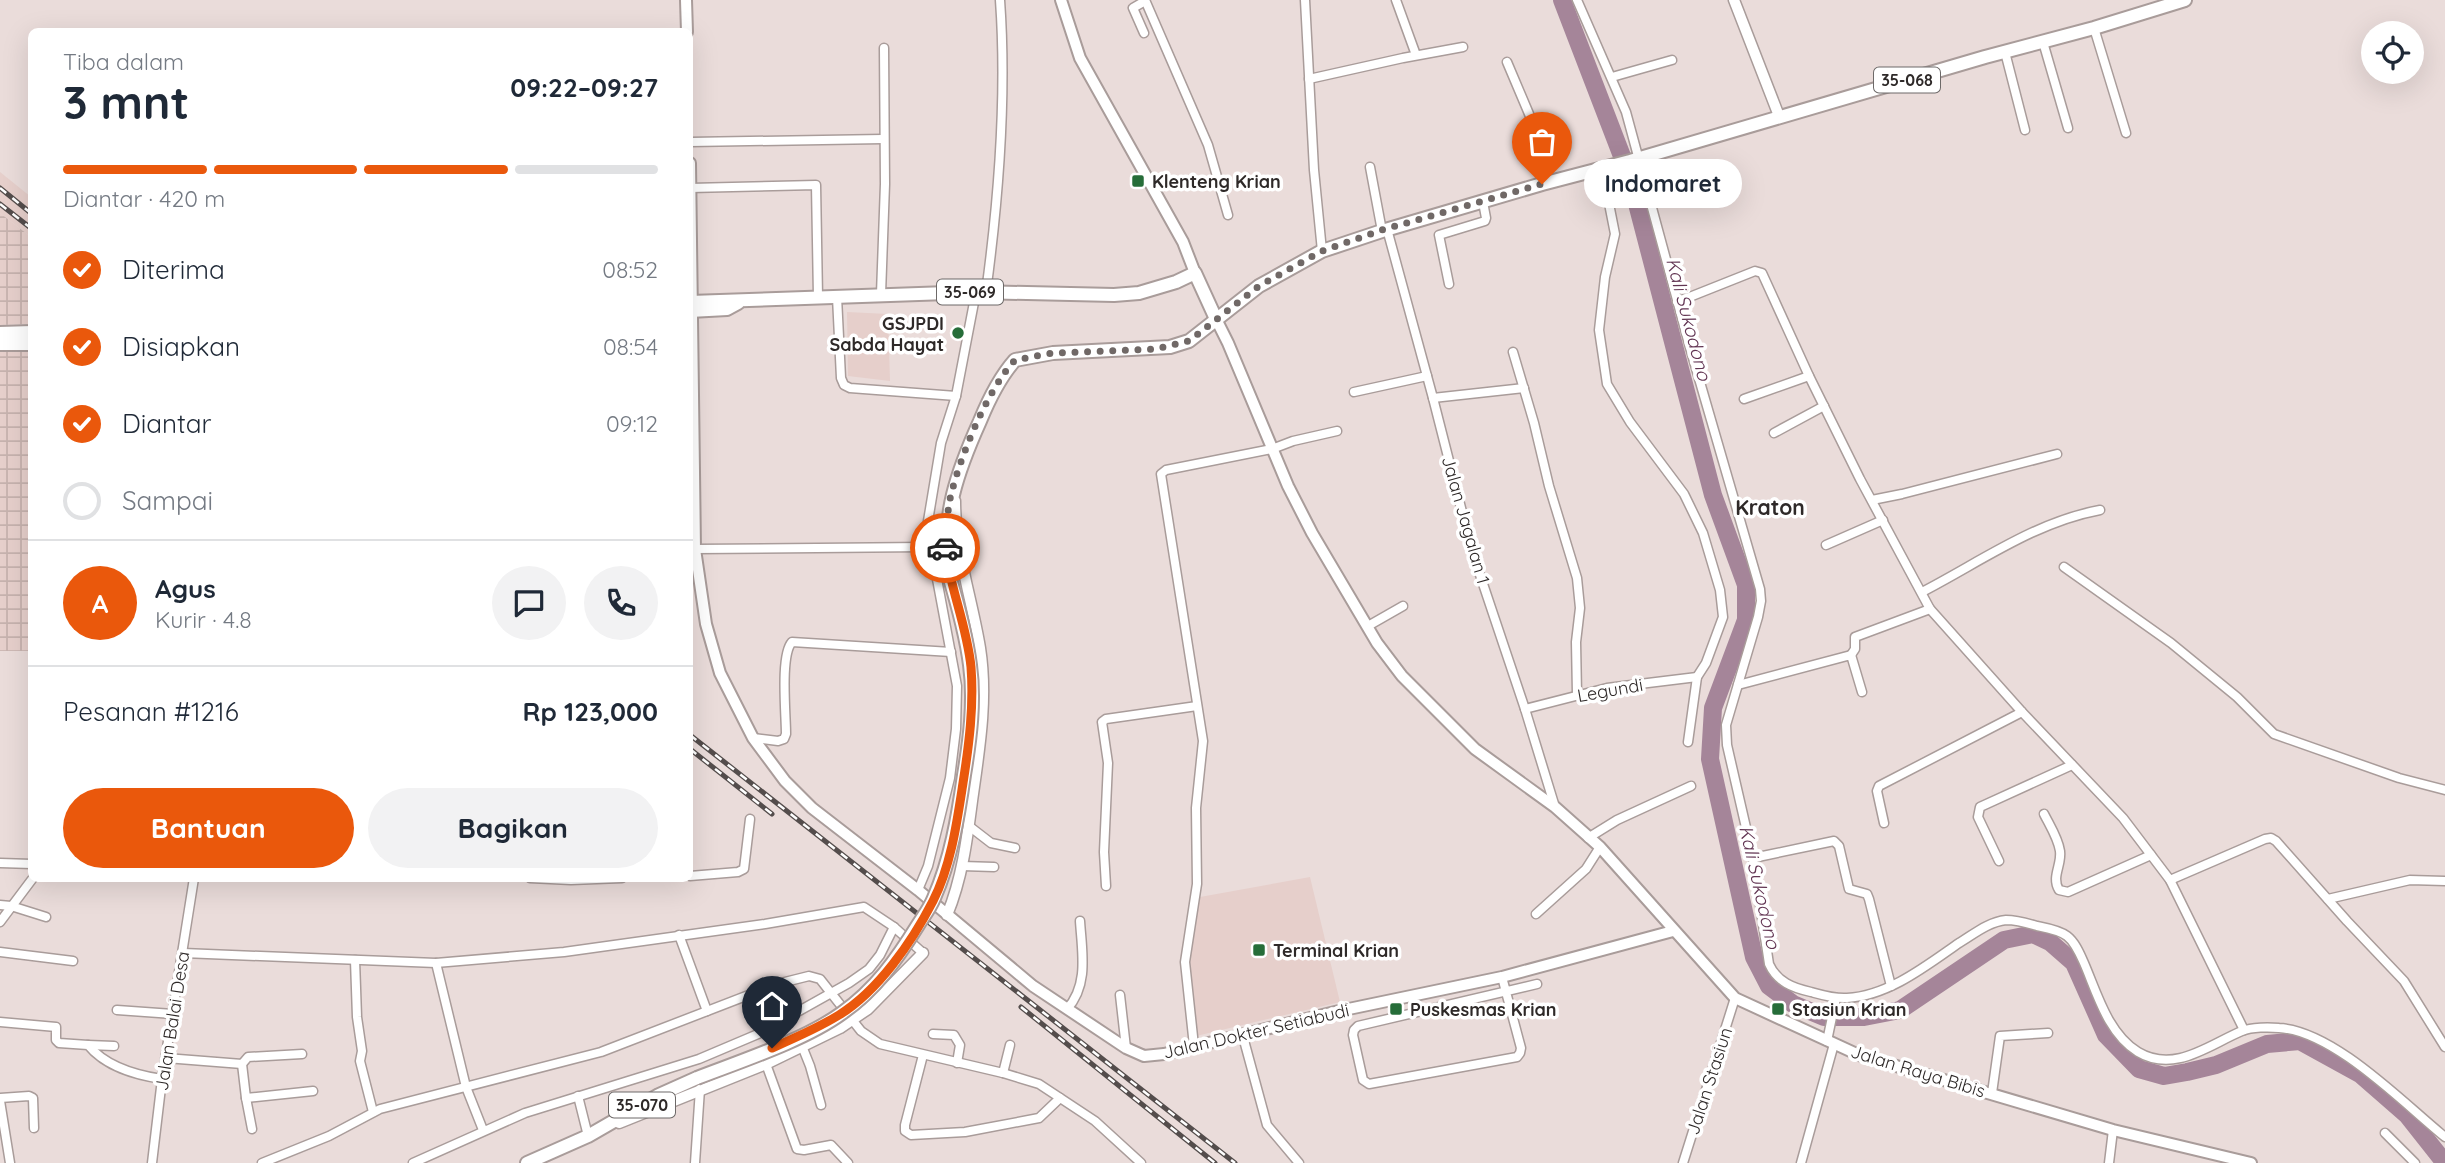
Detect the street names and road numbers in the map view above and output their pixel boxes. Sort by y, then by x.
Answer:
road number: 35-068 [1874,68,1940,92]
road number: 35-069 [937,280,1003,304]
street label: Jalan Jagalan 1 [1437,453,1495,587]
street label: Legundi [1575,673,1645,707]
street label: Jalan Balai Desa [150,950,194,1092]
street label: Jalan Dokter Setiabudi [1161,998,1351,1064]
street label: Jalan Stasiun [1681,1024,1737,1138]
street label: Jalan Raya Bibis [1848,1040,1988,1102]
road number: 35-070 [609,1092,675,1118]

